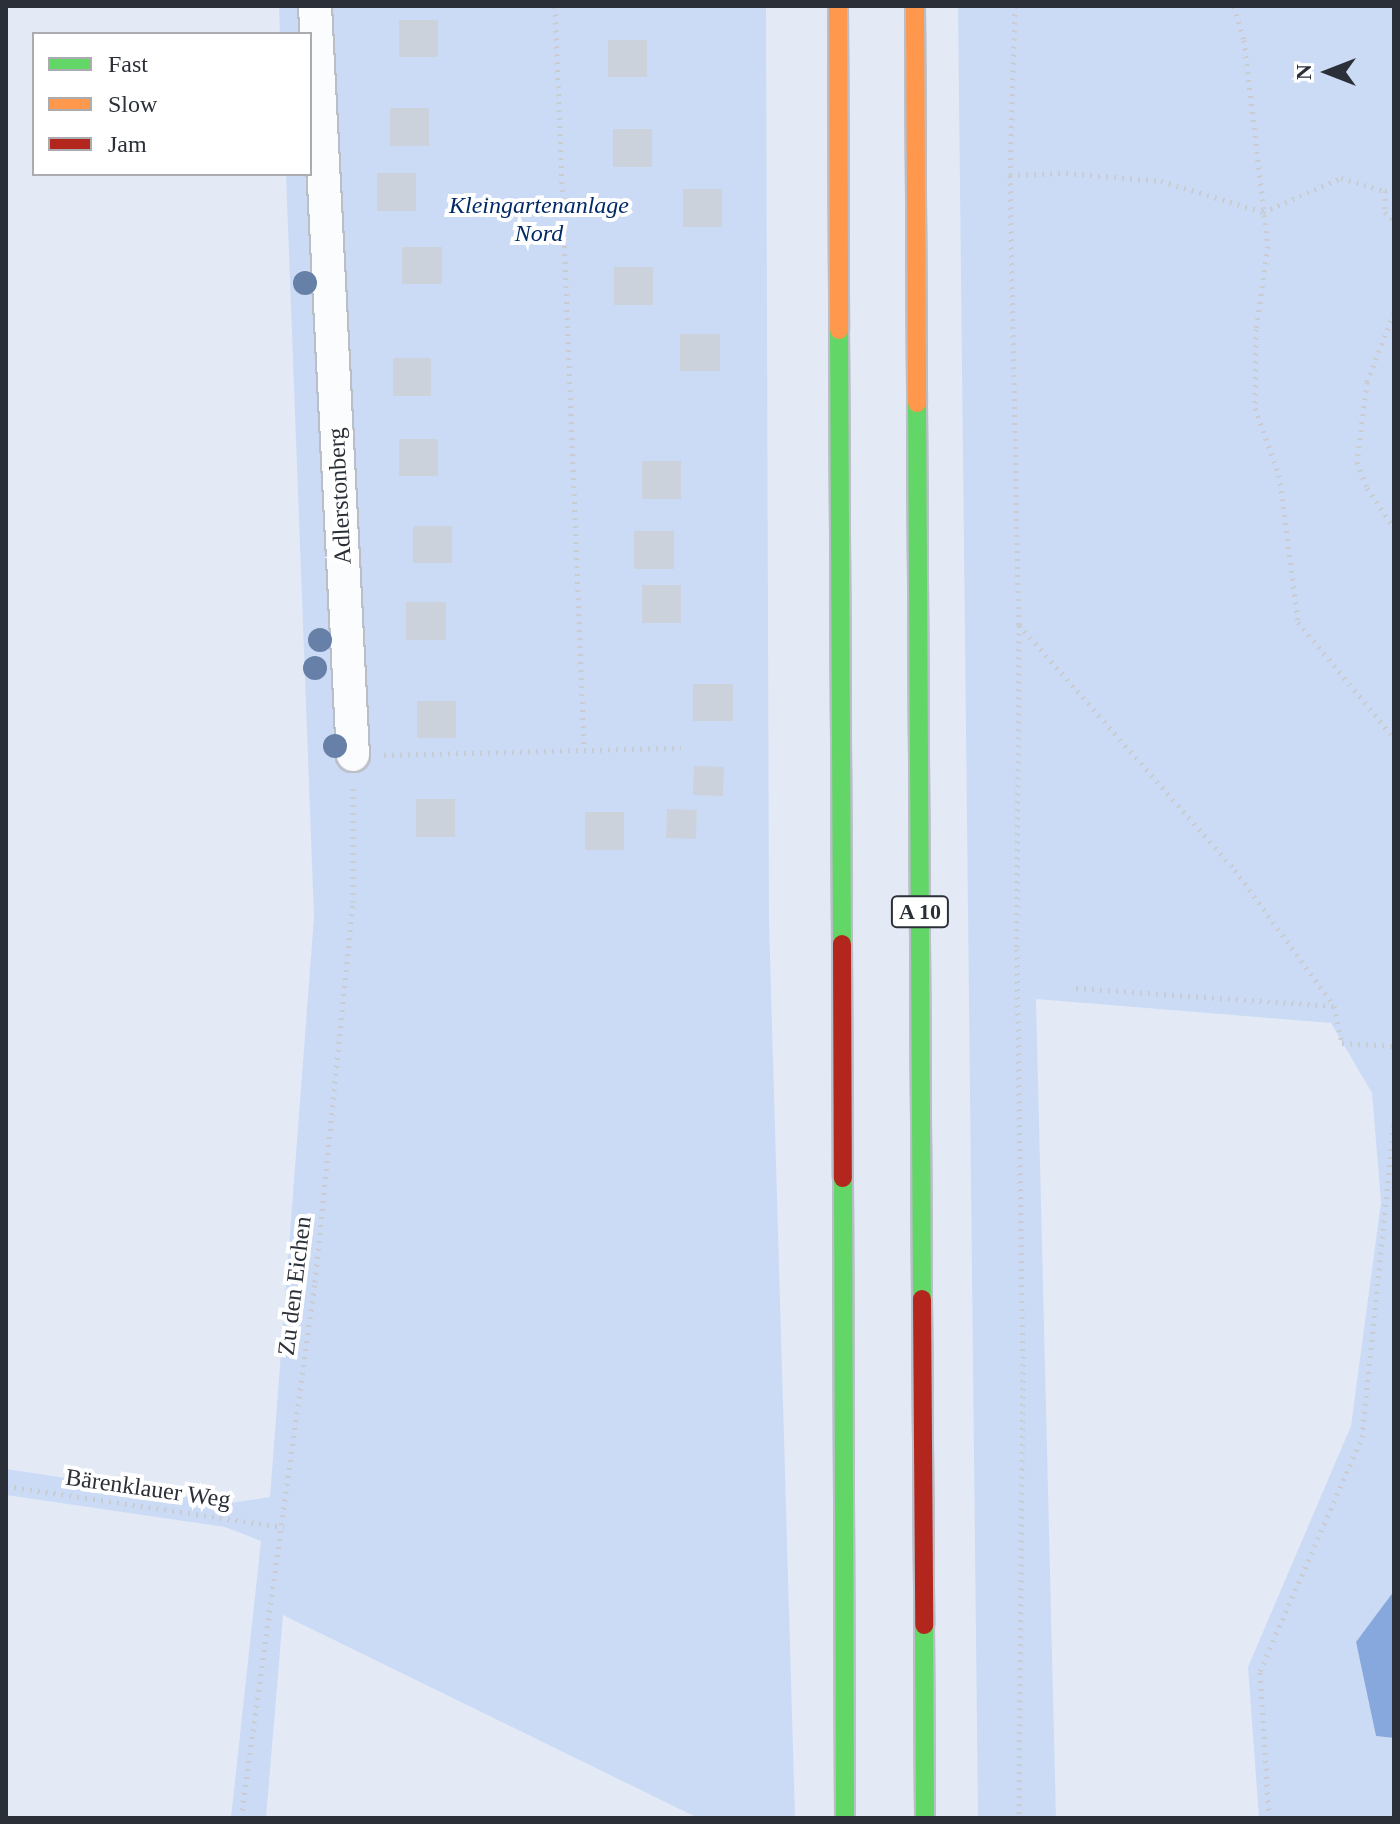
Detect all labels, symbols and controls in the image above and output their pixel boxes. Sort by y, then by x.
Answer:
legend [32,32,312,176]
north arrow [1288,32,1368,112]
text: Fast [108,51,148,77]
text: N [1291,64,1316,80]
text: Slow [108,91,157,117]
text: Jam [108,131,147,157]
park label: Kleingartenanlage Nord [449,192,629,248]
street label: Adlerstonberg [322,427,358,565]
road number: A 10 [890,894,950,930]
street label: Zu den Eichen [272,1215,318,1357]
street label: Bärenklauer Weg [63,1463,233,1515]

